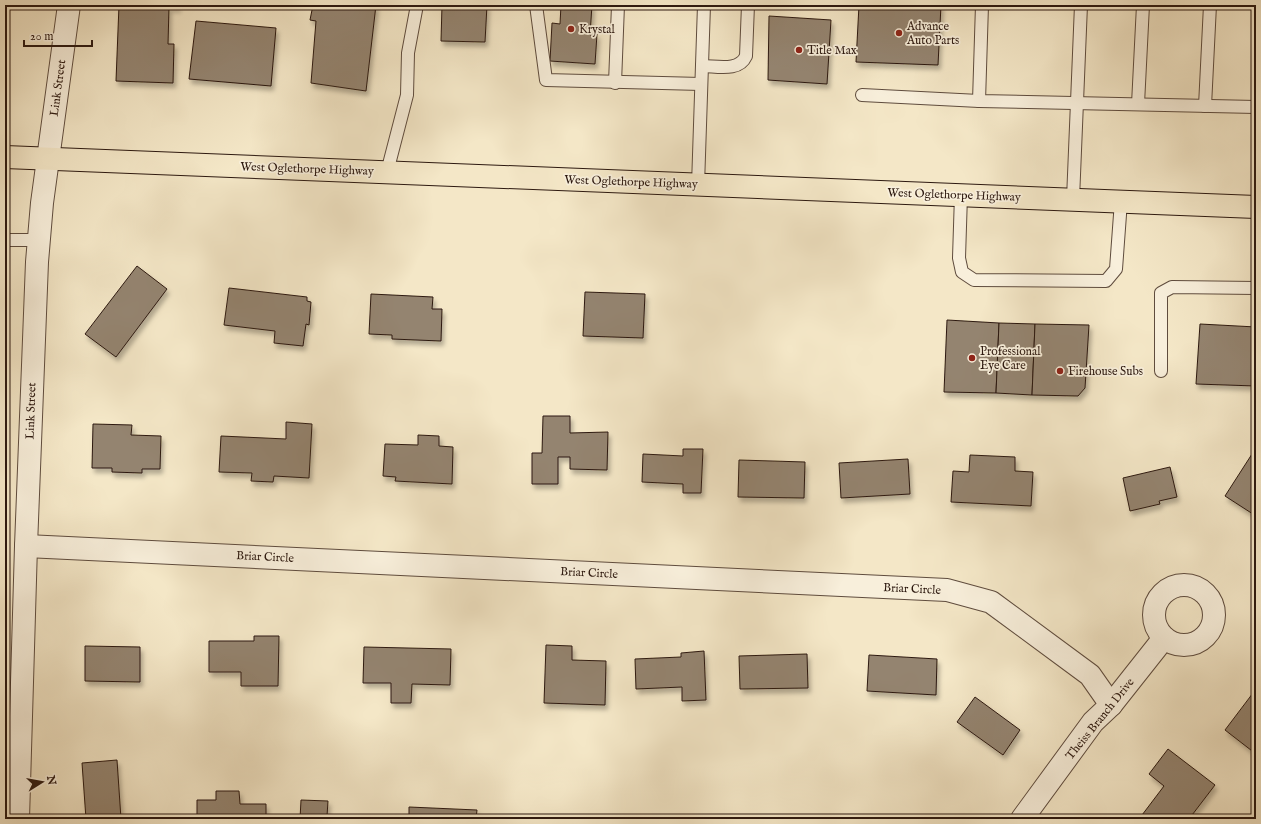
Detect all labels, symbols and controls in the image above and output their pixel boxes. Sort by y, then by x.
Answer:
place label: Advance Auto Parts [906,19,959,48]
scale bar [24,22,92,48]
place label: Krystal [579,22,616,37]
marker: Krystal [566,24,576,34]
marker: Advance Auto Parts [894,28,904,38]
text: 20 m [30,29,53,44]
place label: Title Max [807,43,857,58]
marker: Title Max [794,45,804,55]
street label: Link Street [47,59,69,117]
street label: West Oglethorpe Highway [240,159,374,180]
street label: West Oglethorpe Highway [564,172,698,193]
street label: West Oglethorpe Highway [887,185,1021,206]
place label: Professional Eye Care [980,344,1041,373]
marker: Professional Eye Care [967,353,977,363]
place label: Firehouse Subs [1068,364,1143,379]
marker: Firehouse Subs [1055,366,1065,376]
street label: Link Street [23,382,39,440]
street label: Briar Circle [236,548,295,566]
street label: Briar Circle [560,564,619,582]
street label: Briar Circle [883,580,942,598]
street label: Theiss Branch Drive [1062,675,1138,763]
north arrow [22,762,62,802]
text: N [43,773,59,787]

